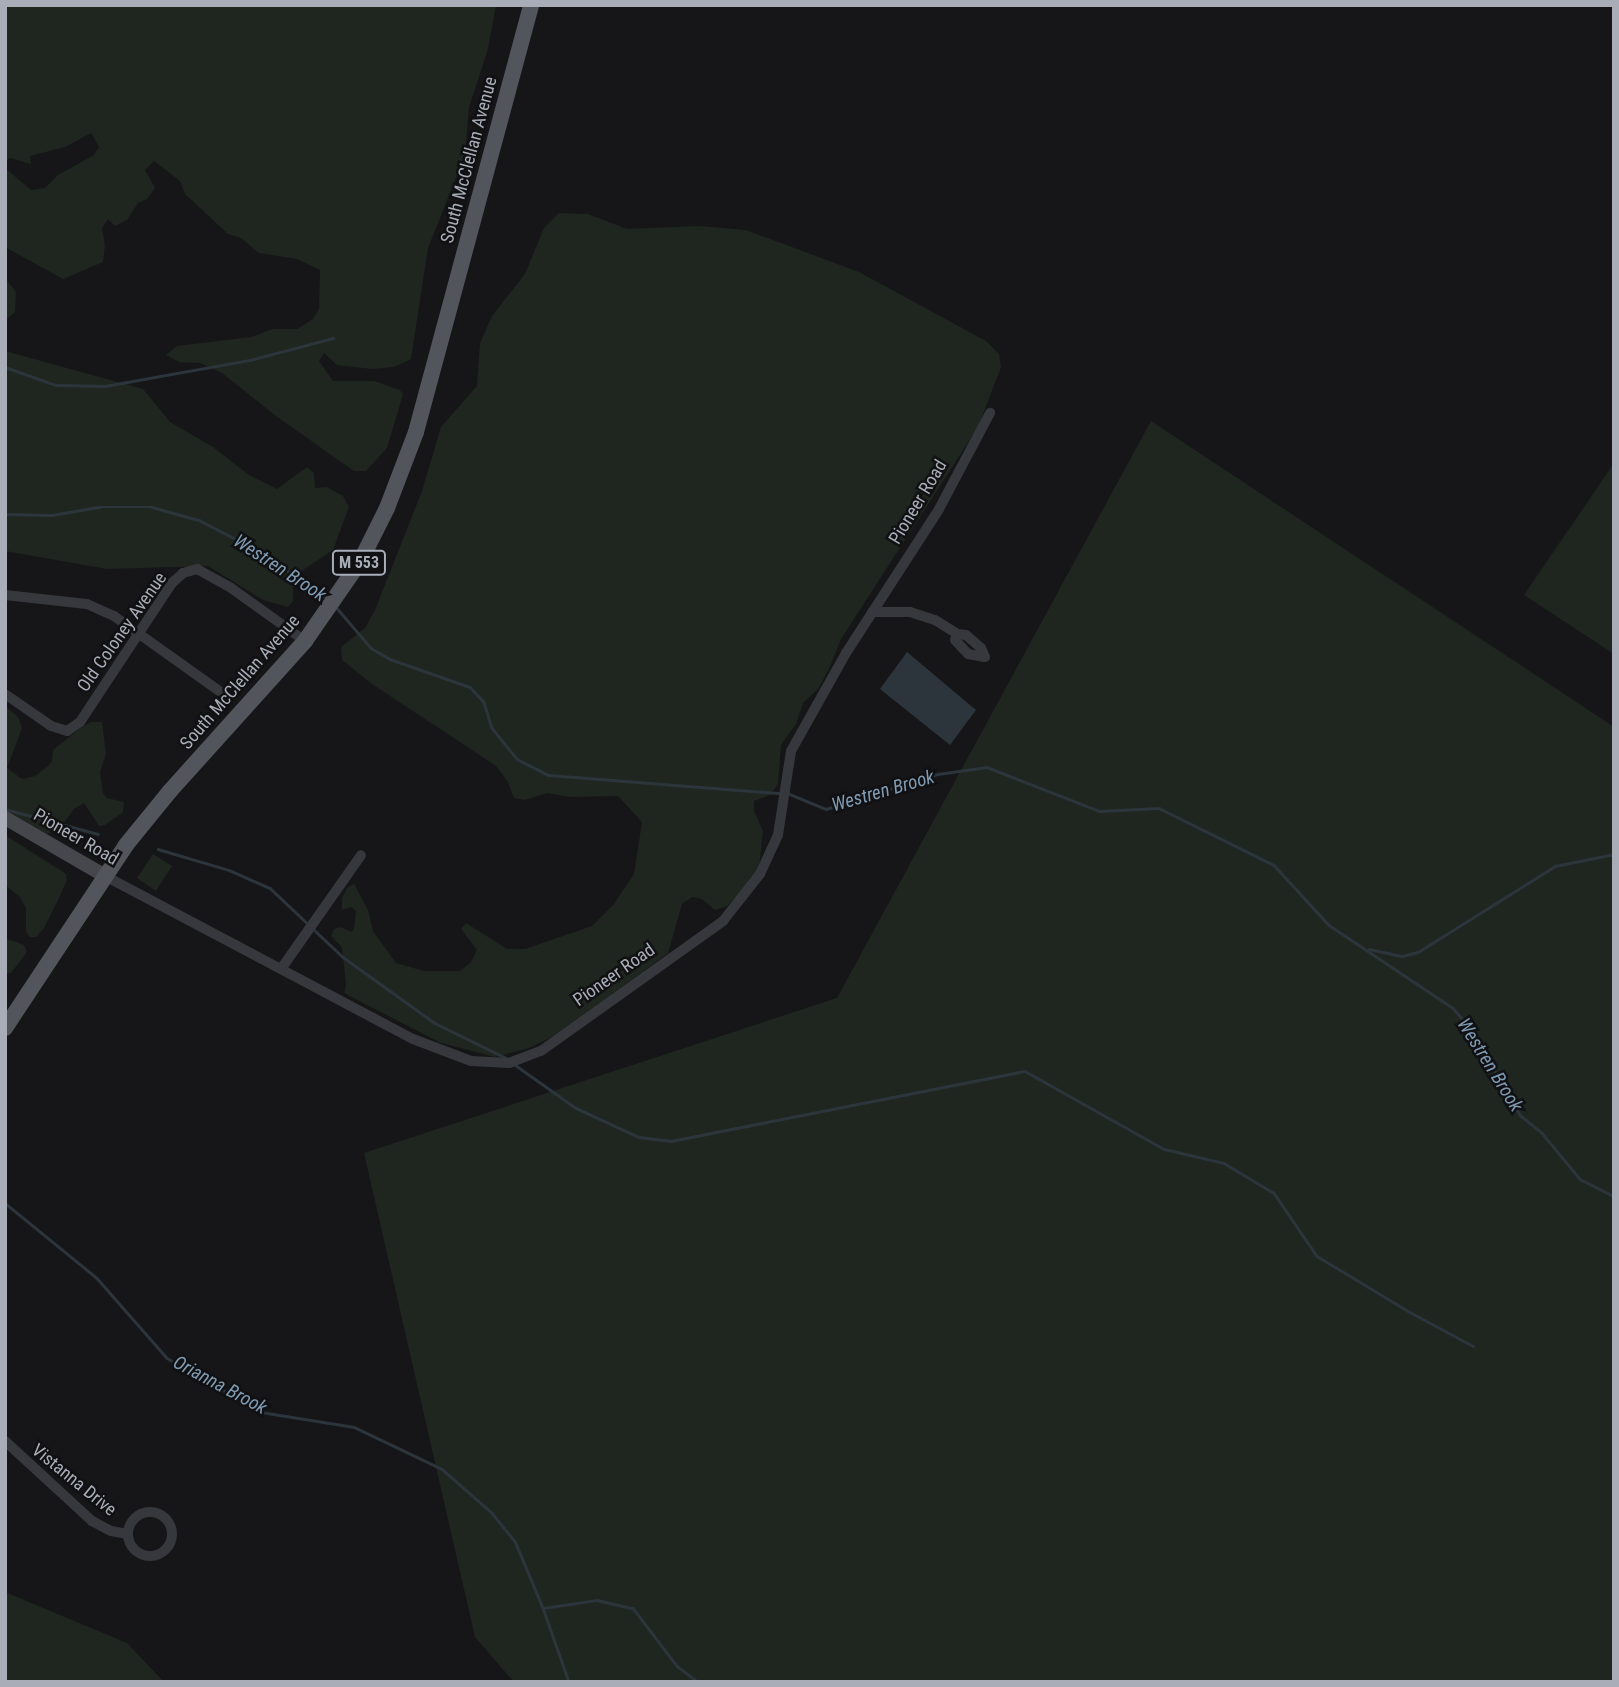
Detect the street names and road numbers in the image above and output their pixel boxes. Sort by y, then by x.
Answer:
street label: South McClellan Avenue [436,74,502,246]
street label: Pioneer Road [884,456,952,548]
road number: M 553 [331,550,387,576]
street label: Old Coloney Avenue [73,568,171,696]
street label: South McClellan Avenue [176,610,304,754]
street label: Pioneer Road [30,804,122,870]
street label: Pioneer Road [569,939,659,1011]
street label: Vistanna Drive [27,1439,121,1521]

